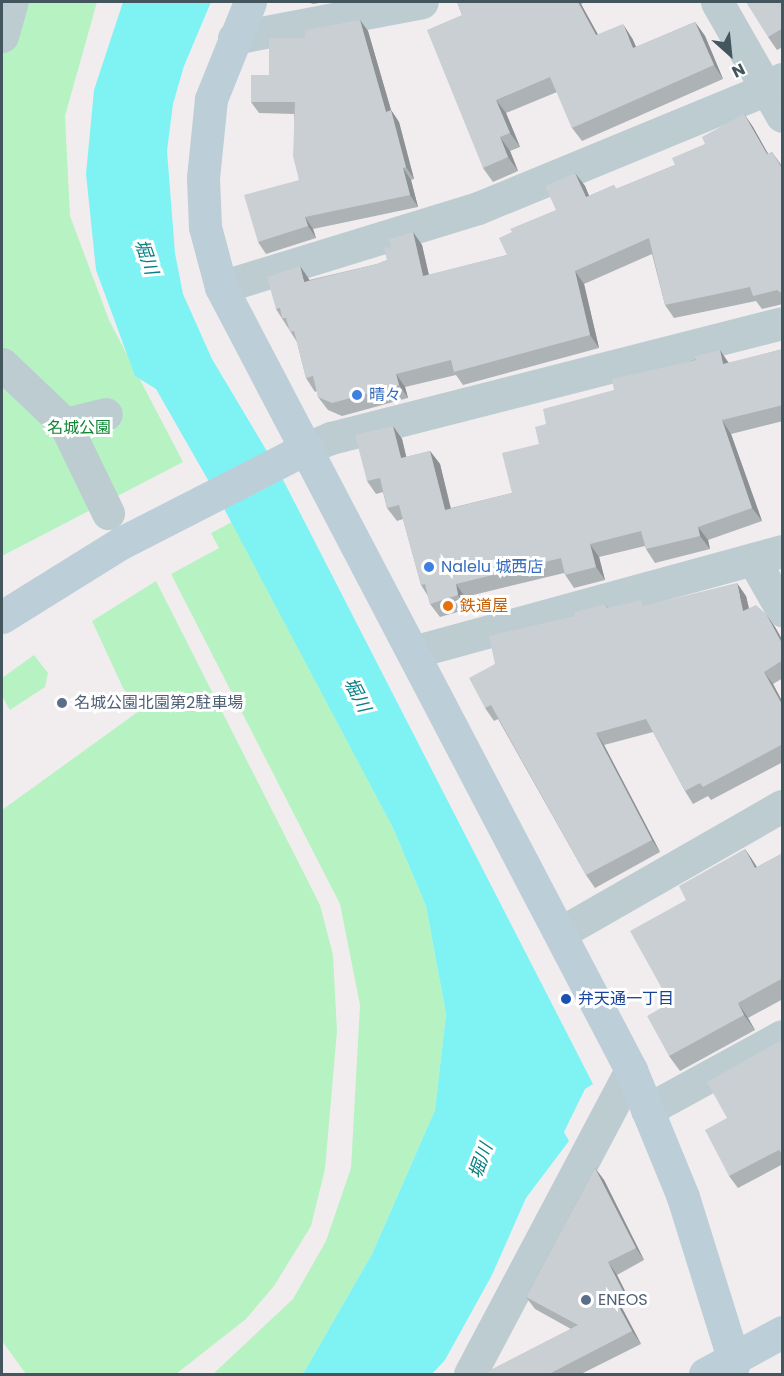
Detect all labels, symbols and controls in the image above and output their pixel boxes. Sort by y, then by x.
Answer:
north arrow [700,24,760,84]
text: N [728,57,749,83]
water label: 堀川 [130,236,162,278]
place label: 晴々 [369,385,401,405]
marker: 晴々 [350,388,364,402]
park label: 名城公園 [47,418,111,438]
place label: Nalelu 城西店 [441,557,543,577]
marker: Nalelu 城西店 [422,560,436,574]
place label: 鉄道屋 [460,596,508,616]
marker: 鉄道屋 [441,599,455,613]
water label: 堀川 [339,674,375,716]
place label: 名城公園北園第2駐車場 [74,693,243,713]
marker: 名城公園北園第2駐車場 [55,696,69,710]
place label: 弁天通一丁目 [578,989,674,1009]
marker: 弁天通一丁目 [559,992,573,1006]
water label: 堀川 [465,1140,497,1182]
place label: ENEOS [598,1290,648,1310]
marker: ENEOS [579,1293,593,1307]

